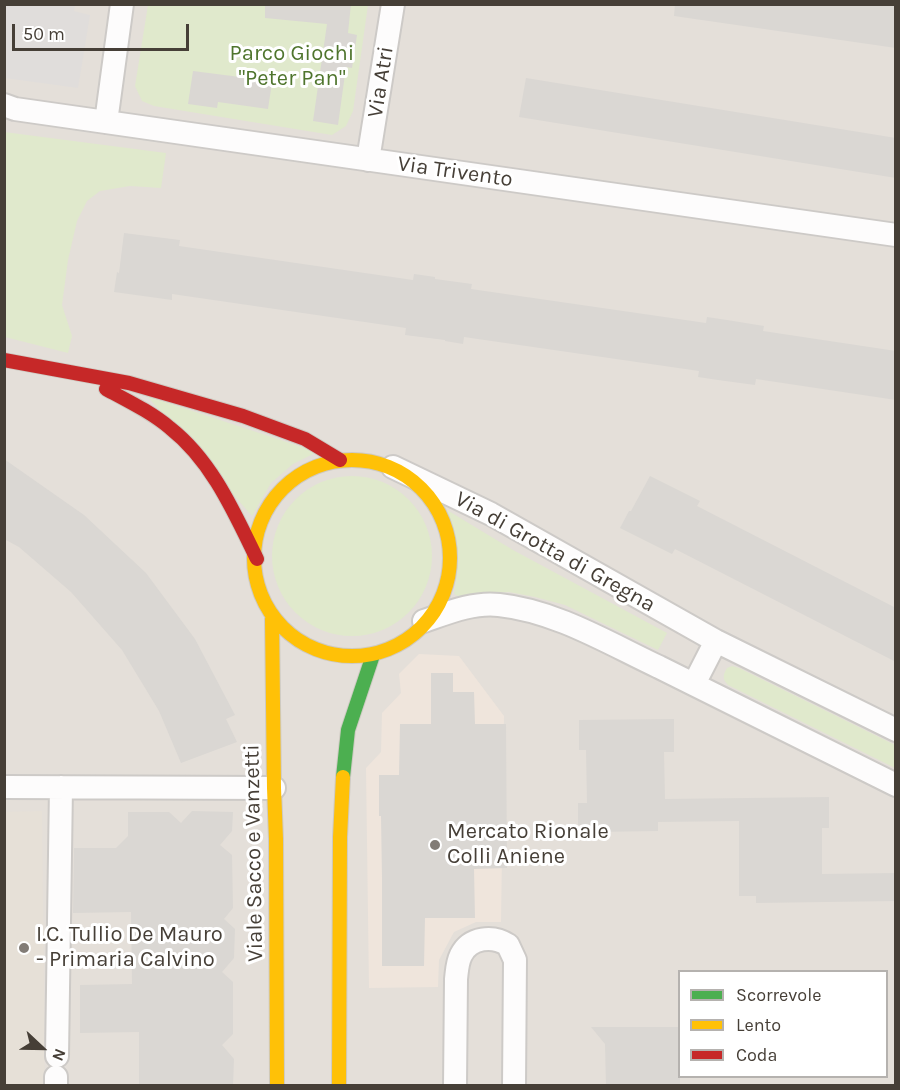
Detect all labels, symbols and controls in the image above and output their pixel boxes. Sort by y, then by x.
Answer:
scale bar [15,12,192,50]
text: 50 m [23,23,65,45]
park label: Parco Giochi "Peter Pan" [230,41,354,92]
street label: Via Atri [362,45,400,119]
street label: Via Trivento [396,151,514,193]
street label: Via di Grotta di Gregna [450,486,660,618]
street label: Viale Sacco e Vanzetti [239,744,269,962]
place label: Mercato Rionale Colli Aniene [447,819,609,870]
marker: Mercato Rionale Colli Aniene [428,838,442,852]
place label: I.C. Tullio De Mauro - Primaria Calvino [36,922,223,974]
marker: I.C. Tullio De Mauro - Primaria Calvino [17,941,31,955]
legend [678,970,888,1078]
text: Scorrevole [736,984,821,1006]
text: Lento [736,1014,781,1036]
north arrow [12,1018,72,1078]
text: Coda [736,1044,777,1066]
text: N [48,1046,70,1064]

